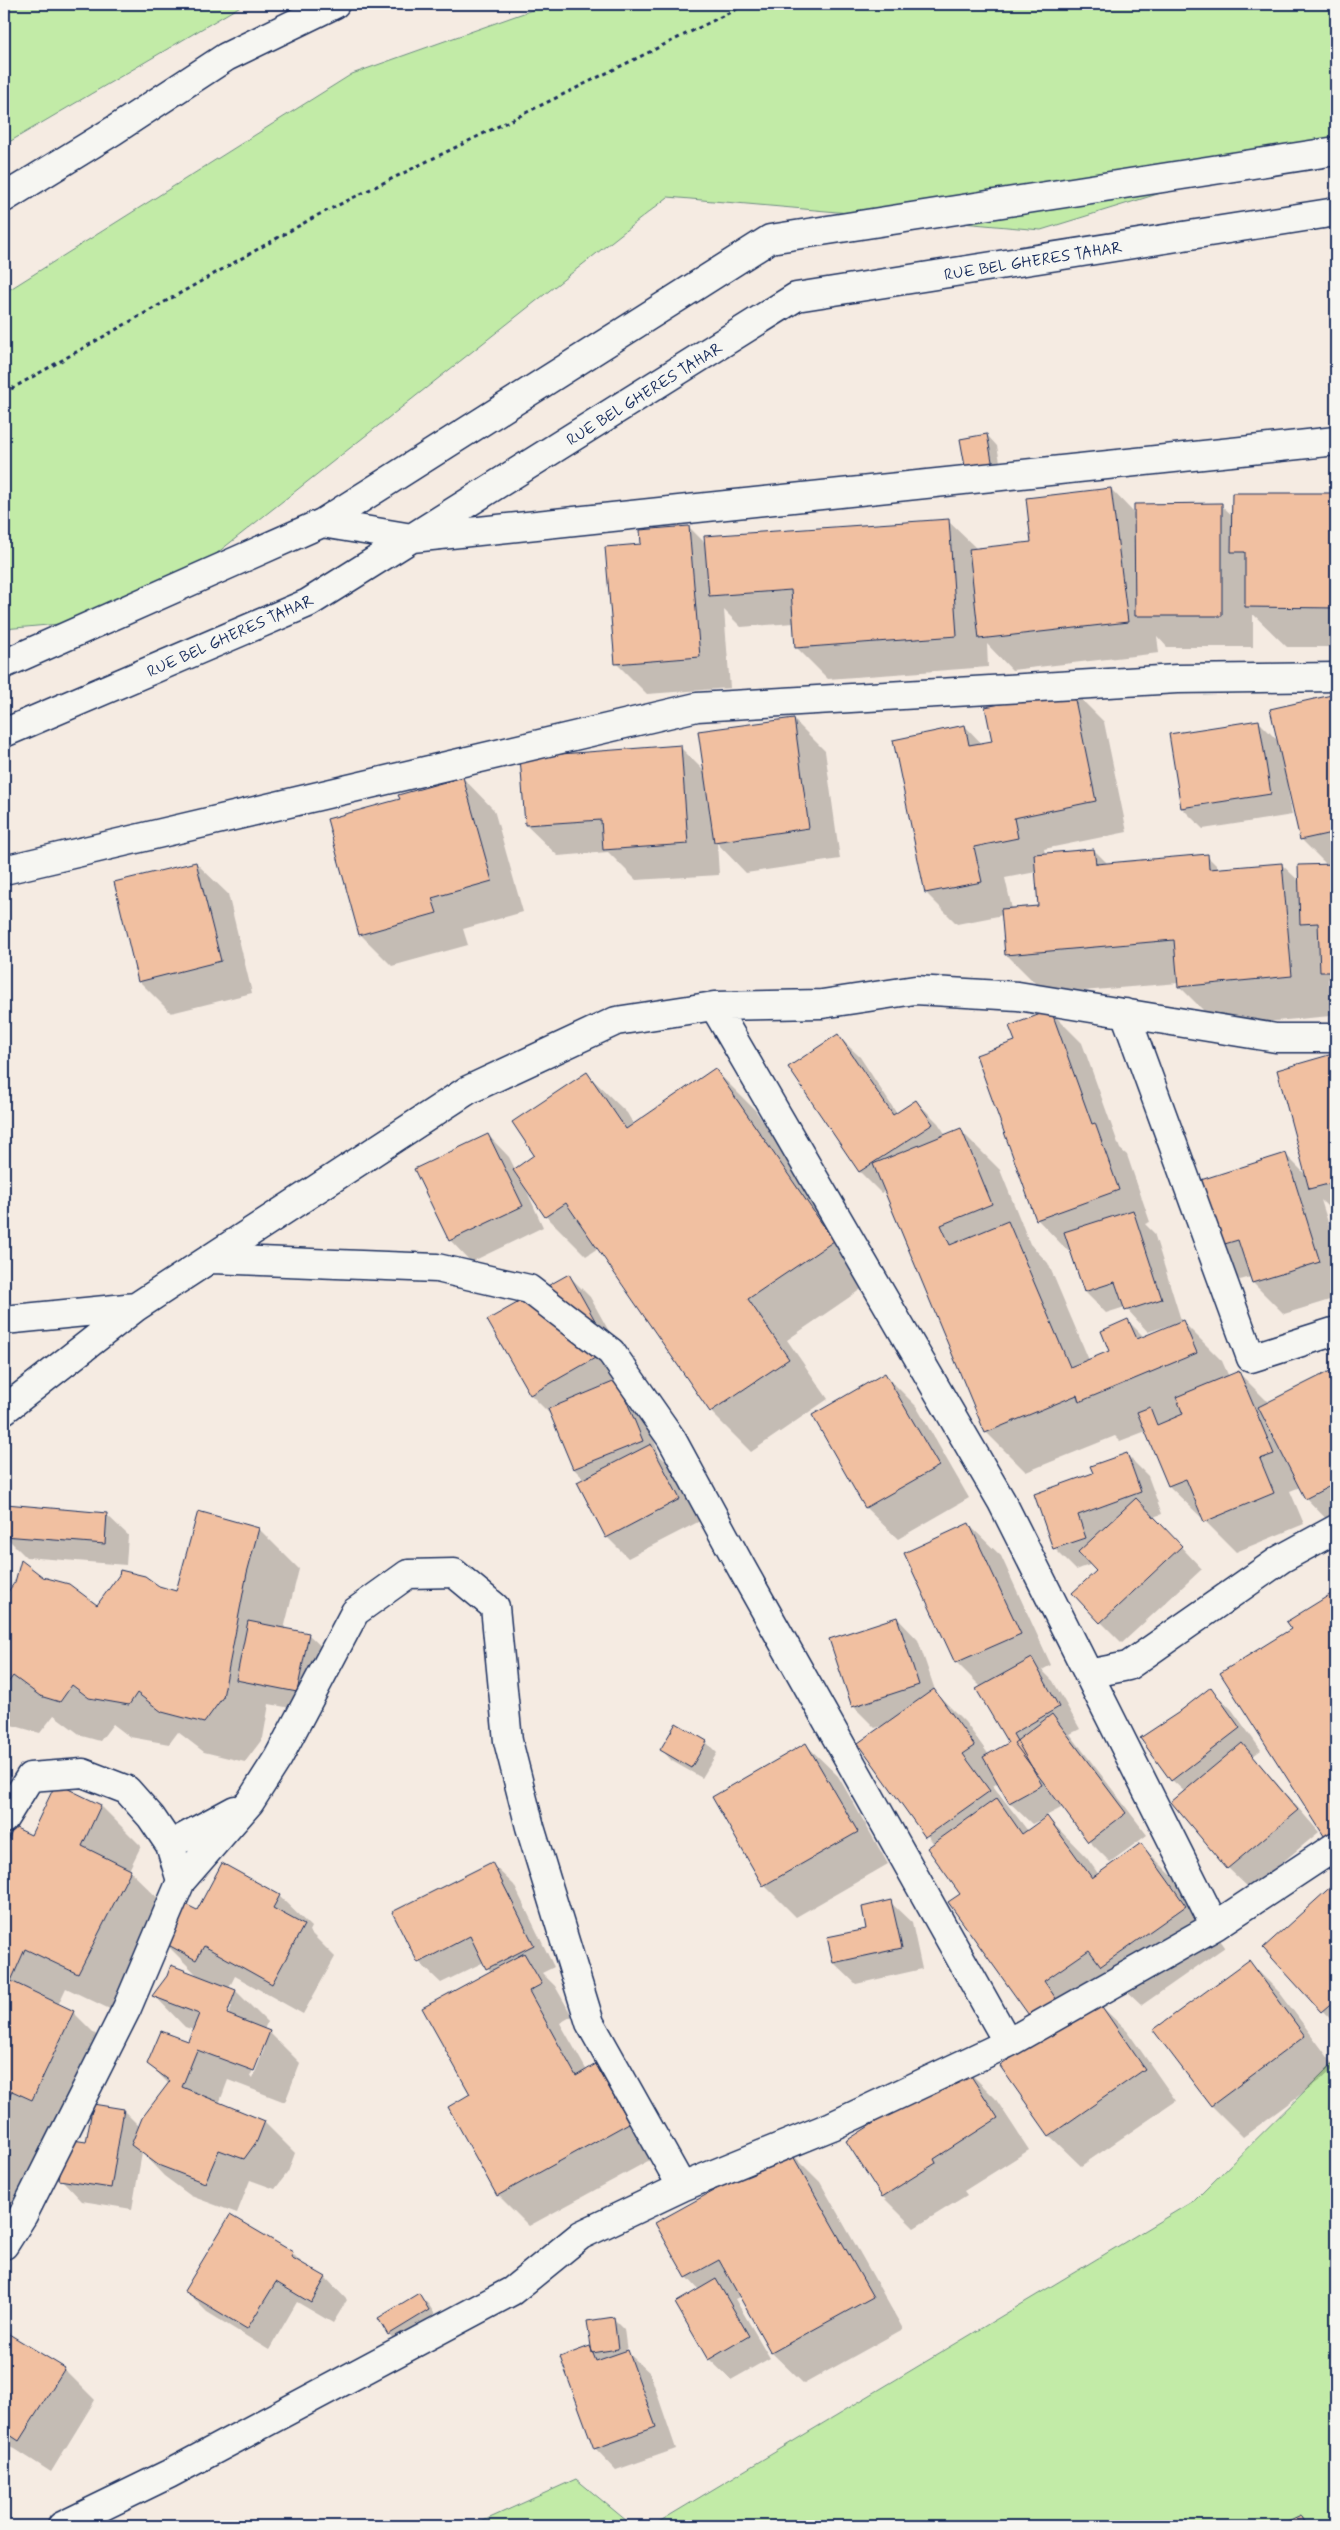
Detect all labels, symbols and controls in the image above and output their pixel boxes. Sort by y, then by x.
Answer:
street label: RUE BEL GHERES TAHAR [943,237,1124,286]
street label: RUE BEL GHERES TAHAR [563,338,727,451]
street label: RUE BEL GHERES TAHAR [144,590,317,683]

